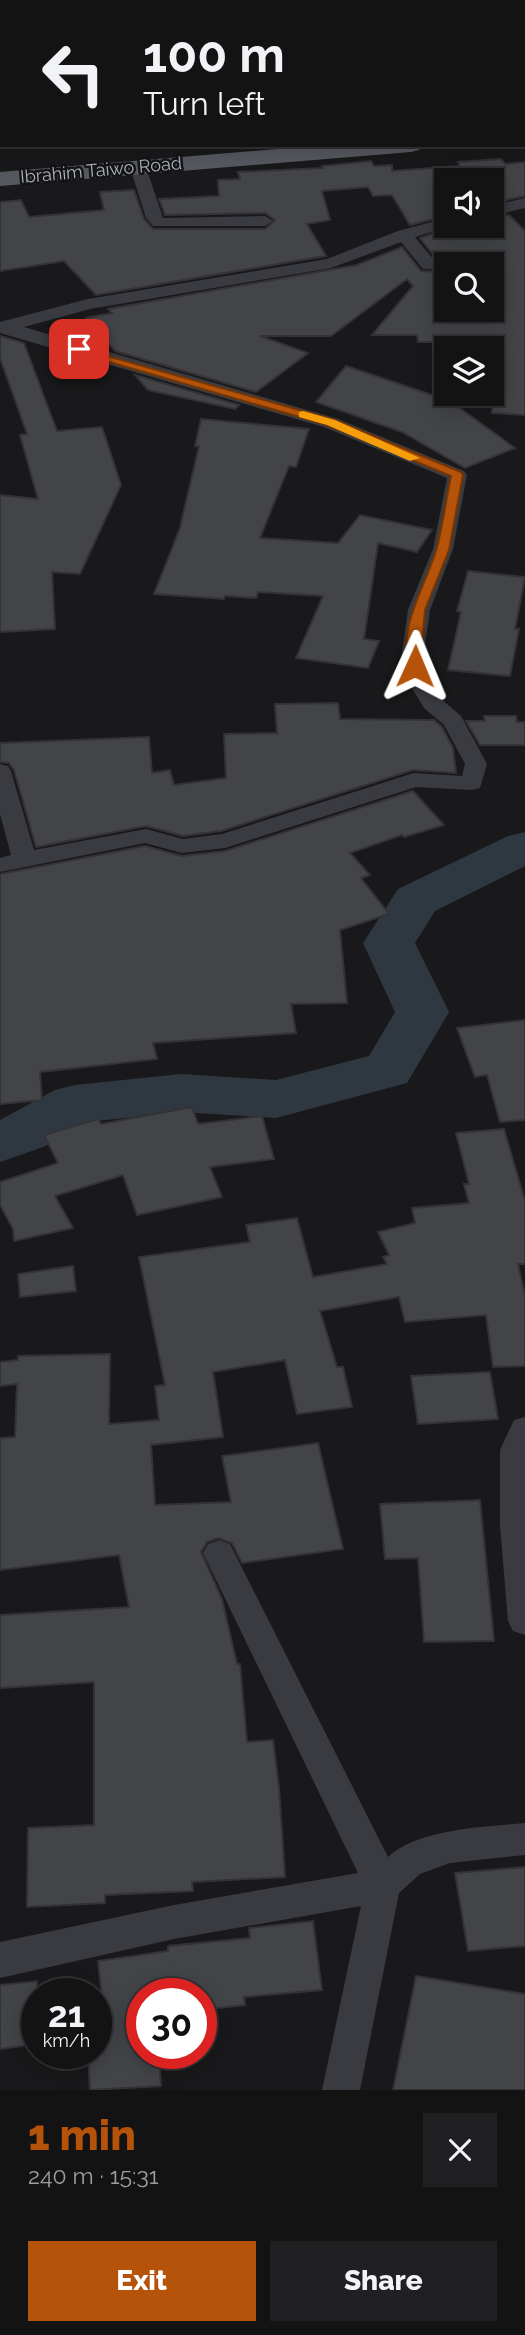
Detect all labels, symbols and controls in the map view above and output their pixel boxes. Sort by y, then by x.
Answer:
text: 100 m [143,26,285,83]
icon: left [28,28,119,119]
text: Turn left [143,85,265,122]
street label: Ibrahim Taiwo Road [19,152,183,187]
map controls [434,168,504,406]
button: sound [434,168,504,238]
button: search [434,252,504,322]
pin [49,319,109,379]
icon: arrive [60,330,98,368]
button: layers [434,336,504,406]
position arrow [378,629,452,703]
speed limit sign: 30 [126,1978,217,2069]
text: 21 [48,1994,85,2035]
text: km/h [43,2030,90,2051]
text: 1 min [28,2111,136,2160]
button: close [423,2113,497,2187]
text: 240 m · 15:31 [28,2162,159,2189]
button: Exit [28,2241,256,2321]
button: Share [270,2241,497,2321]

